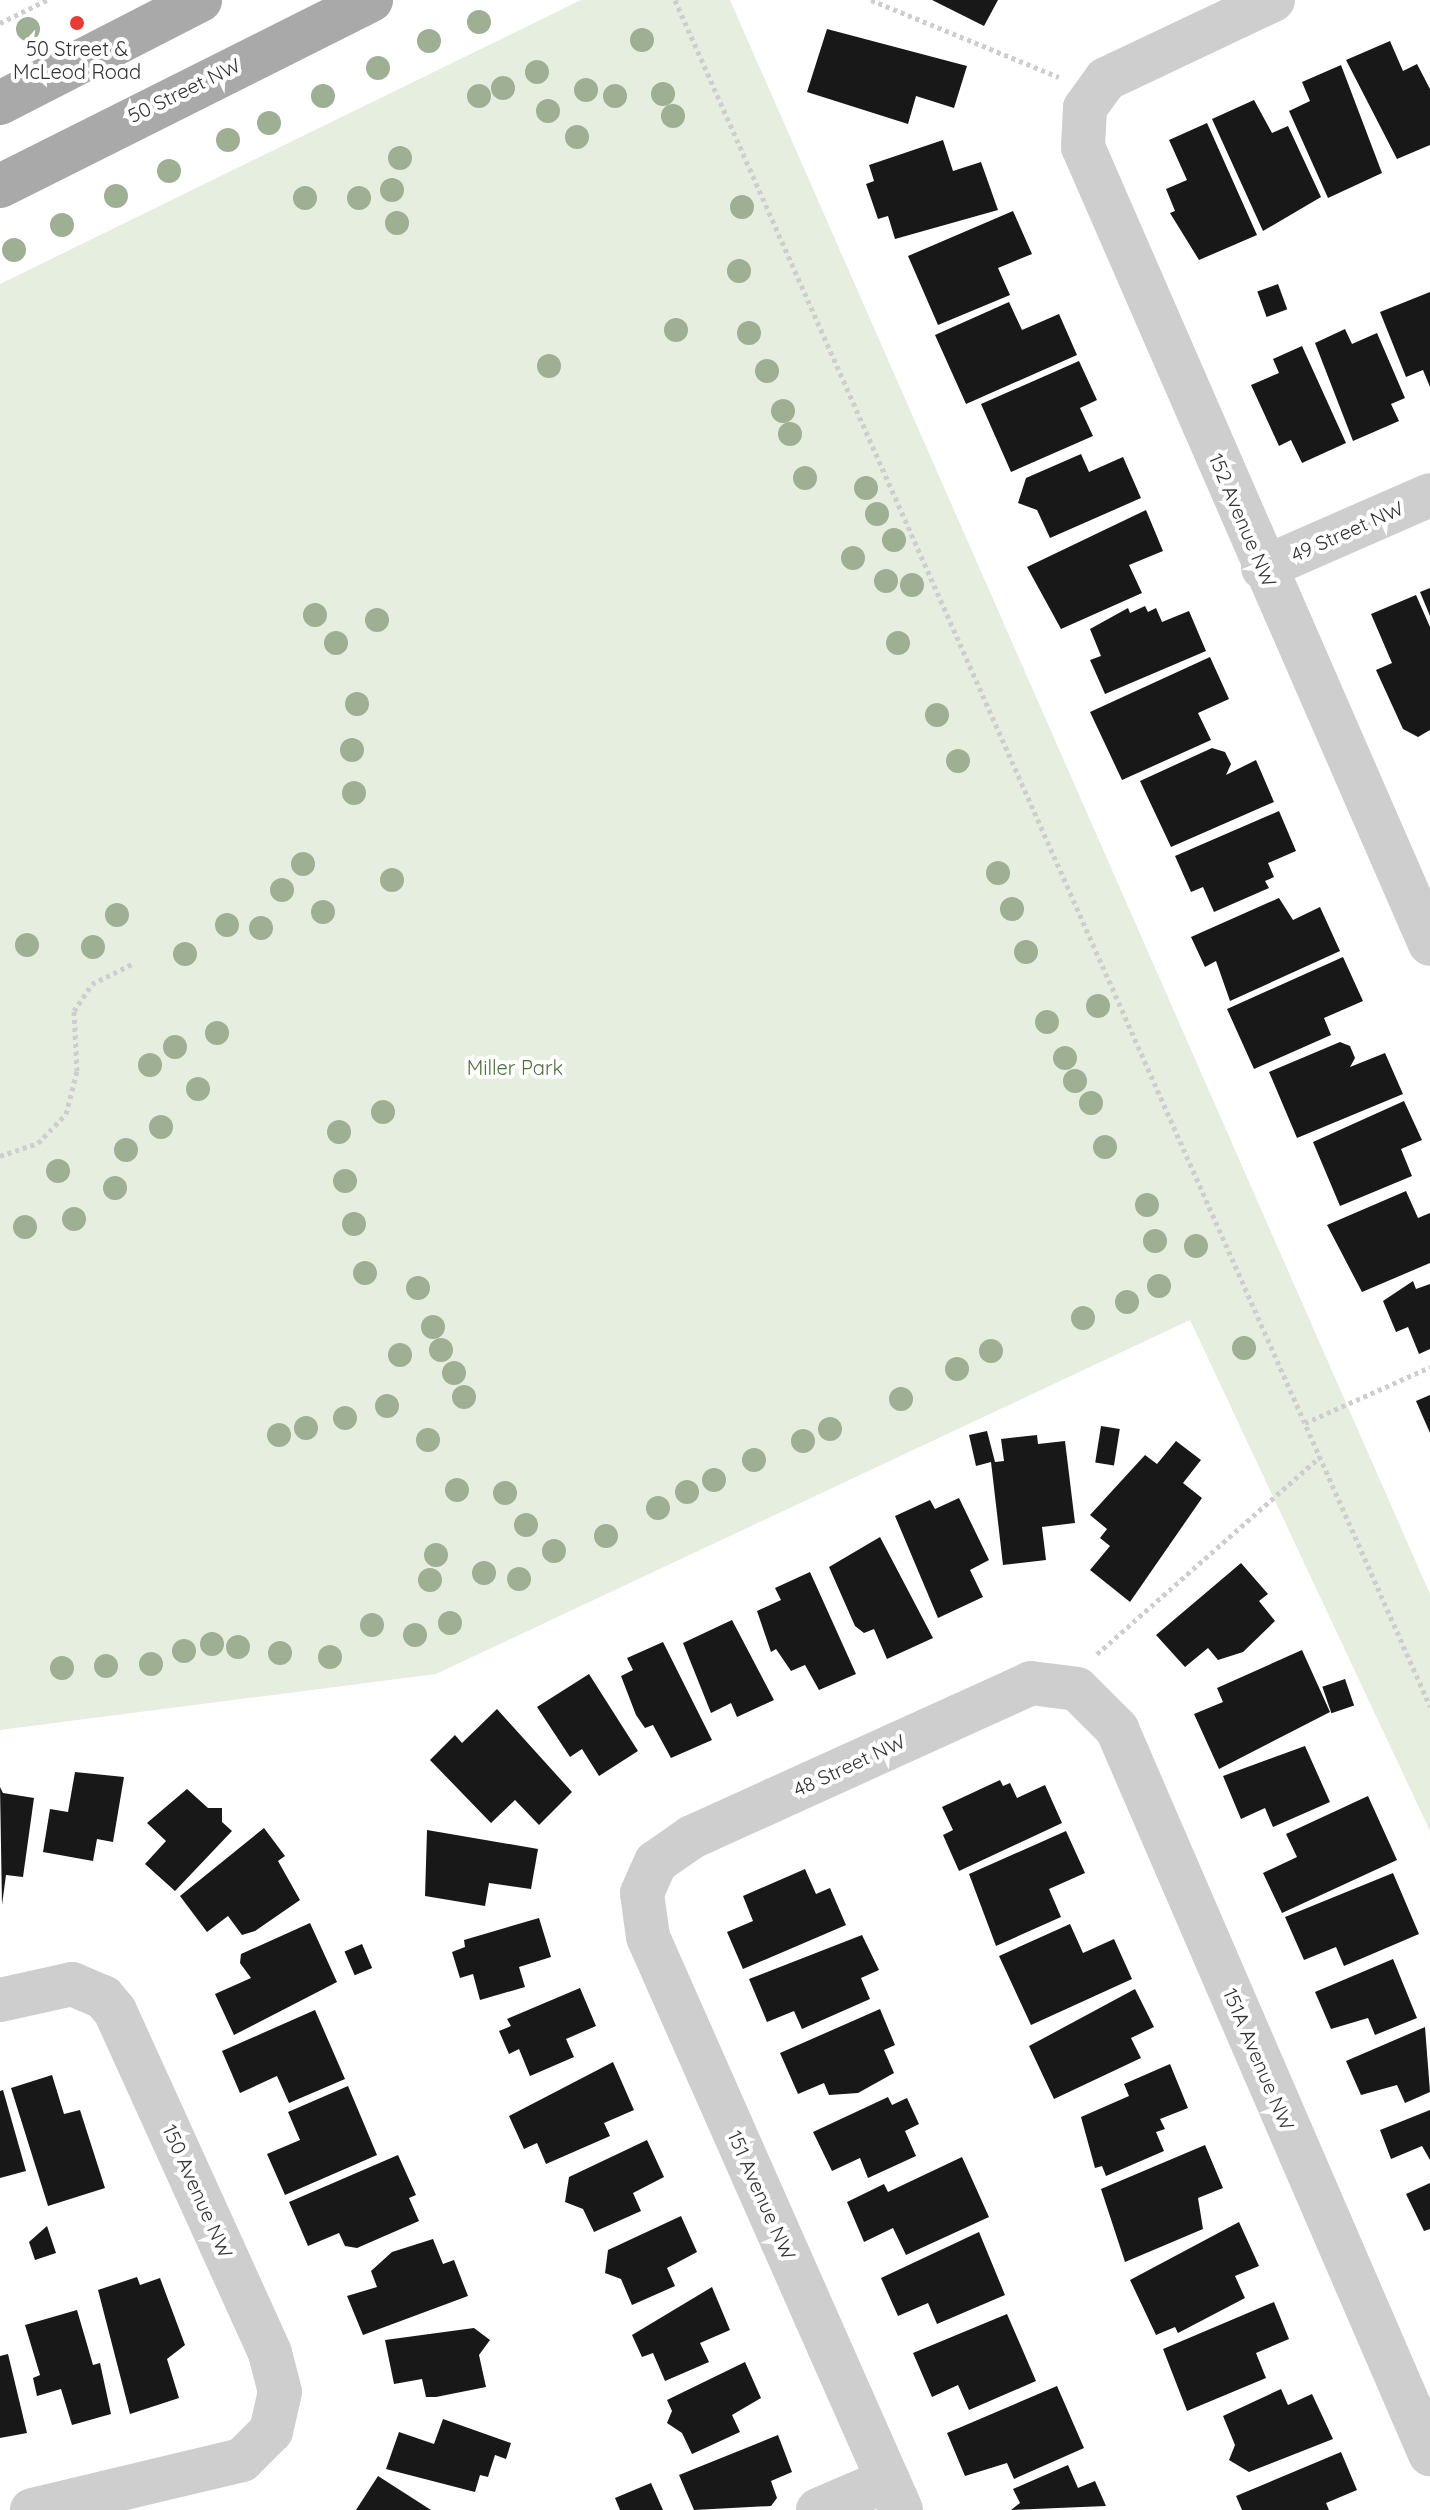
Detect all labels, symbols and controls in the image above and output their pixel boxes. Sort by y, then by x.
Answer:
marker: 50 Street & McLeod Road [68,14,86,32]
place label: 50 Street & McLeod Road [13,36,141,83]
street label: 50 Street NW [124,52,244,128]
street label: 152 Avenue NW [1204,450,1282,590]
street label: 49 Street NW [1287,495,1407,567]
park label: Miller Park [467,1055,563,1079]
street label: 48 Street NW [789,1729,909,1801]
street label: 151A Avenue NW [1218,1984,1300,2134]
street label: 150 Avenue NW [158,2121,238,2261]
street label: 151 Avenue NW [723,2127,801,2263]

